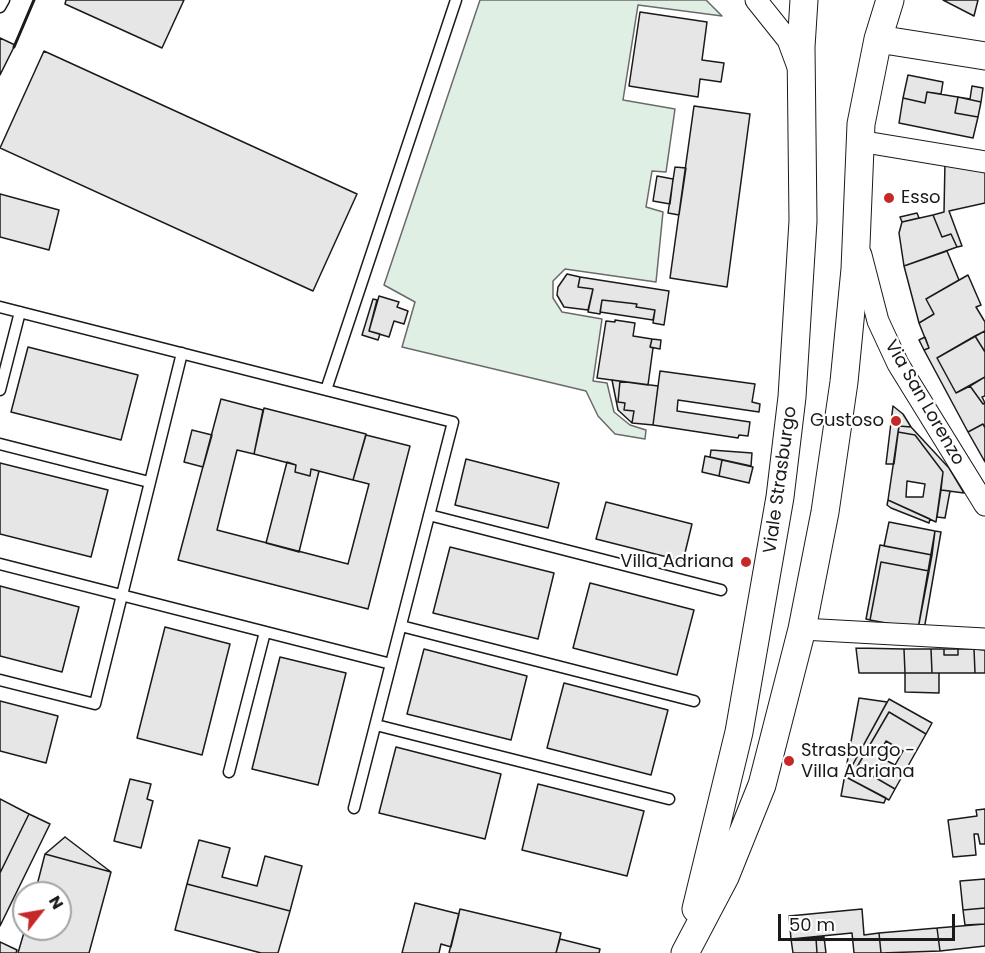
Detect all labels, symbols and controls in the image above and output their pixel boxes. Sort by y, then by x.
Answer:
place label: Esso [901,187,941,209]
marker: Esso [882,191,896,205]
street label: Via San Lorenzo [879,337,969,469]
street label: Viale Strasburgo [760,405,802,555]
place label: Gustoso [810,410,884,432]
marker: Gustoso [889,414,903,428]
place label: Villa Adriana [620,551,734,573]
marker: Villa Adriana [739,555,753,569]
place label: Strasburgo - Villa Adriana [801,740,915,783]
marker: Strasburgo - Villa Adriana [782,754,796,768]
north arrow [12,881,72,941]
text: N [43,891,69,914]
scale bar [781,902,958,940]
text: 50 m [789,912,835,937]

